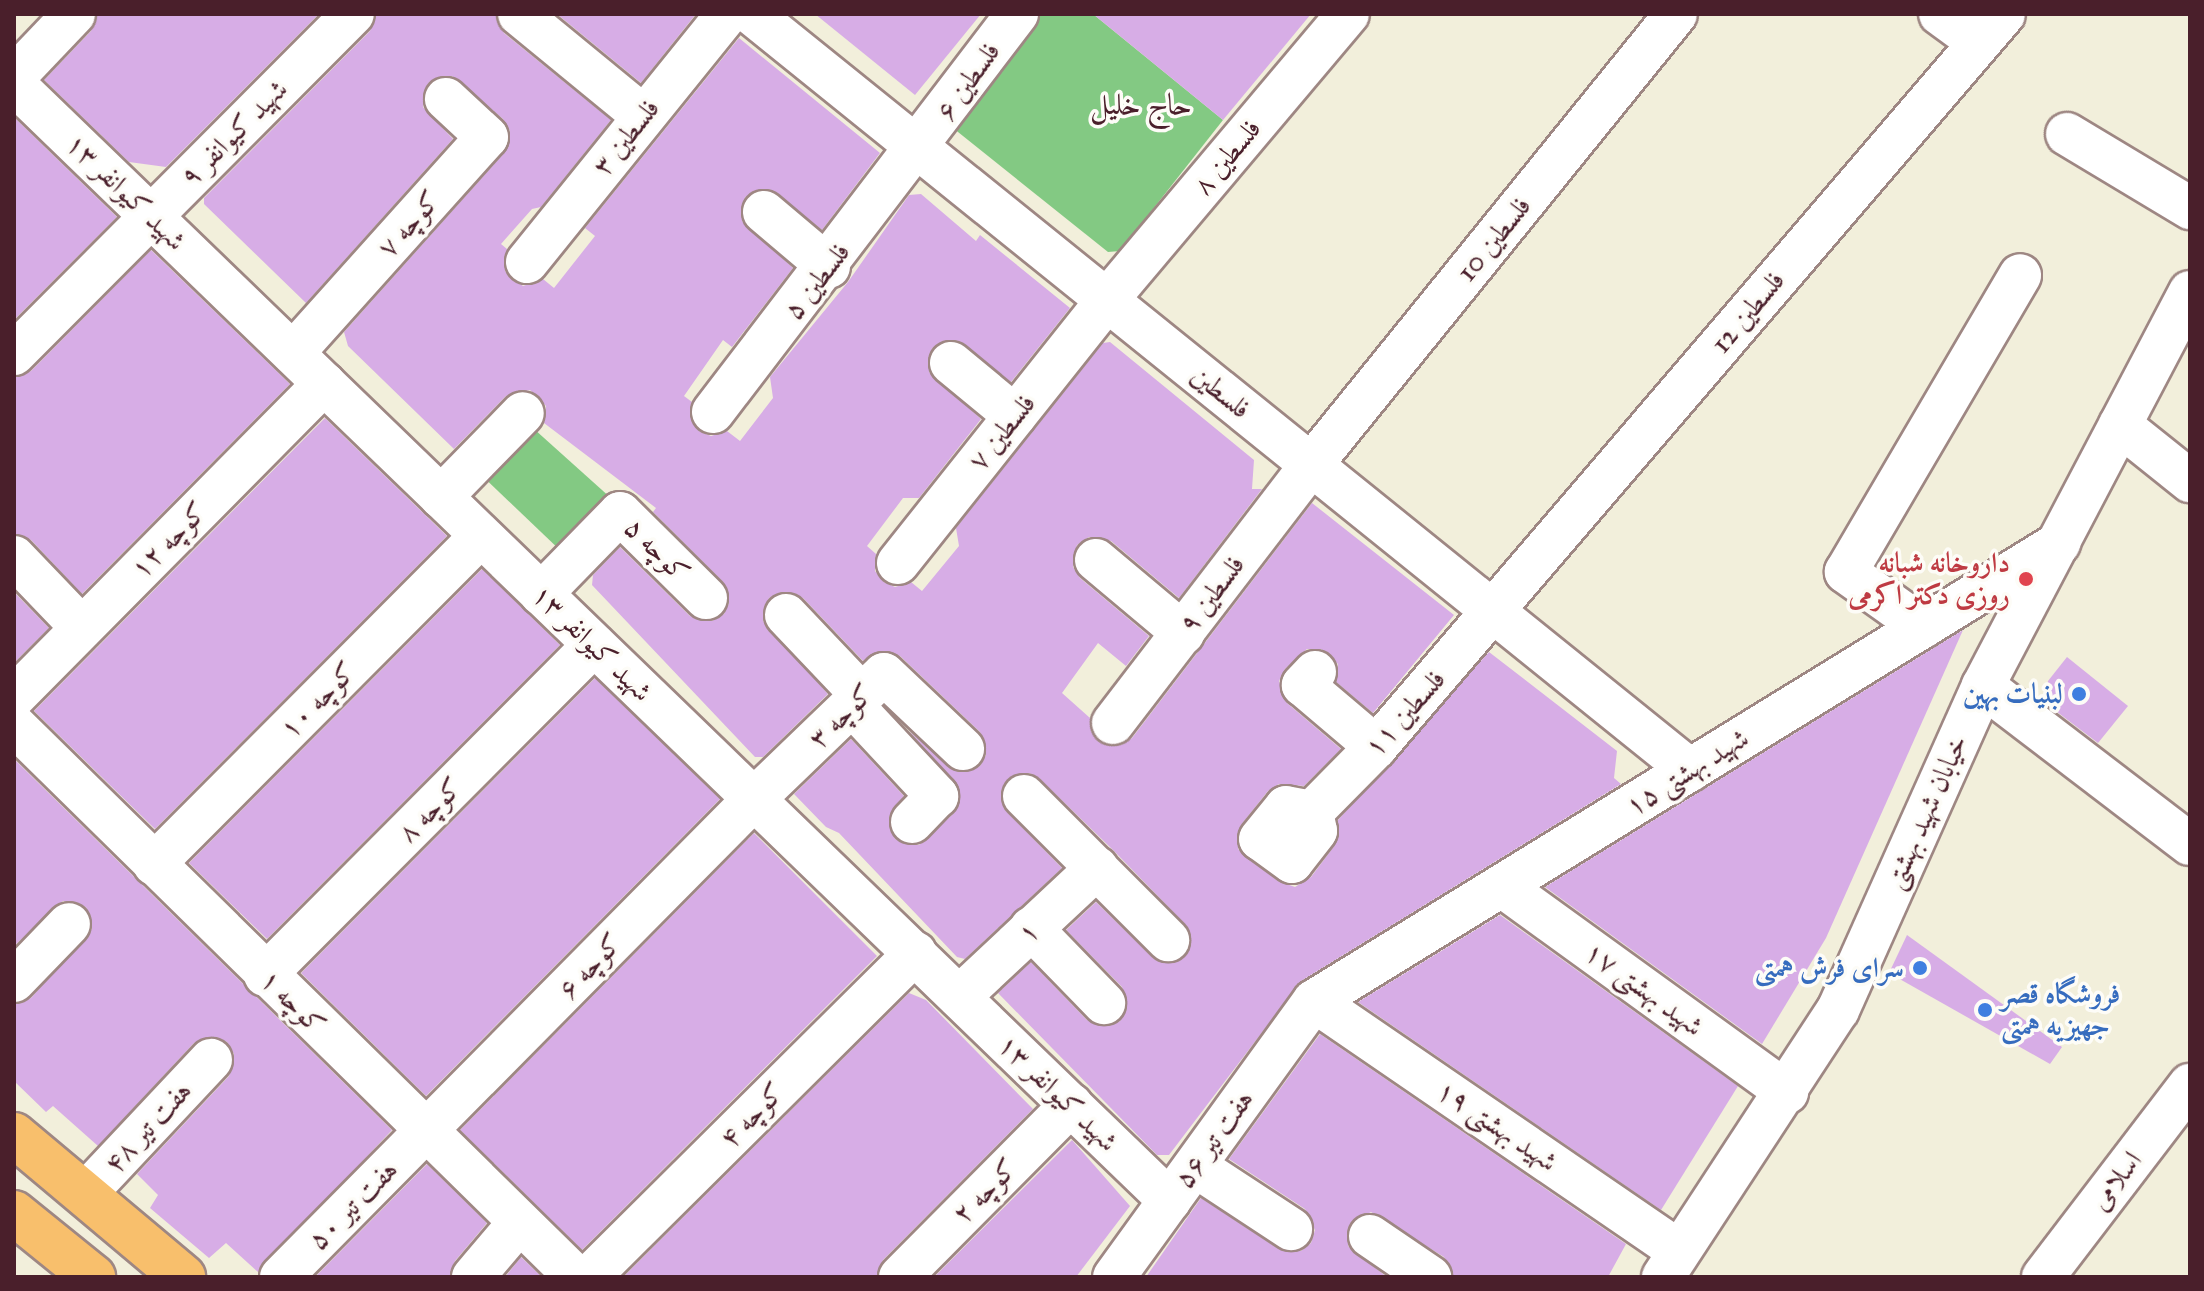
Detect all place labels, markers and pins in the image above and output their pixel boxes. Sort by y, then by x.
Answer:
place label: داروخانه شبانه روزی دکتر اکرمی [1848,546,2010,612]
marker: داروخانه شبانه روزی دکتر اکرمی [2017,570,2035,588]
place label: لبنیات بهین [1963,677,2063,711]
marker: لبنیات بهین [2070,685,2088,703]
place label: سرای فرش همتی [1755,951,1904,985]
marker: سرای فرش همتی [1911,959,1929,977]
place label: فروشگاه قصر جهیزیه همتی [2001,977,2120,1043]
marker: فروشگاه قصر جهیزیه همتی [1976,1001,1994,1019]

